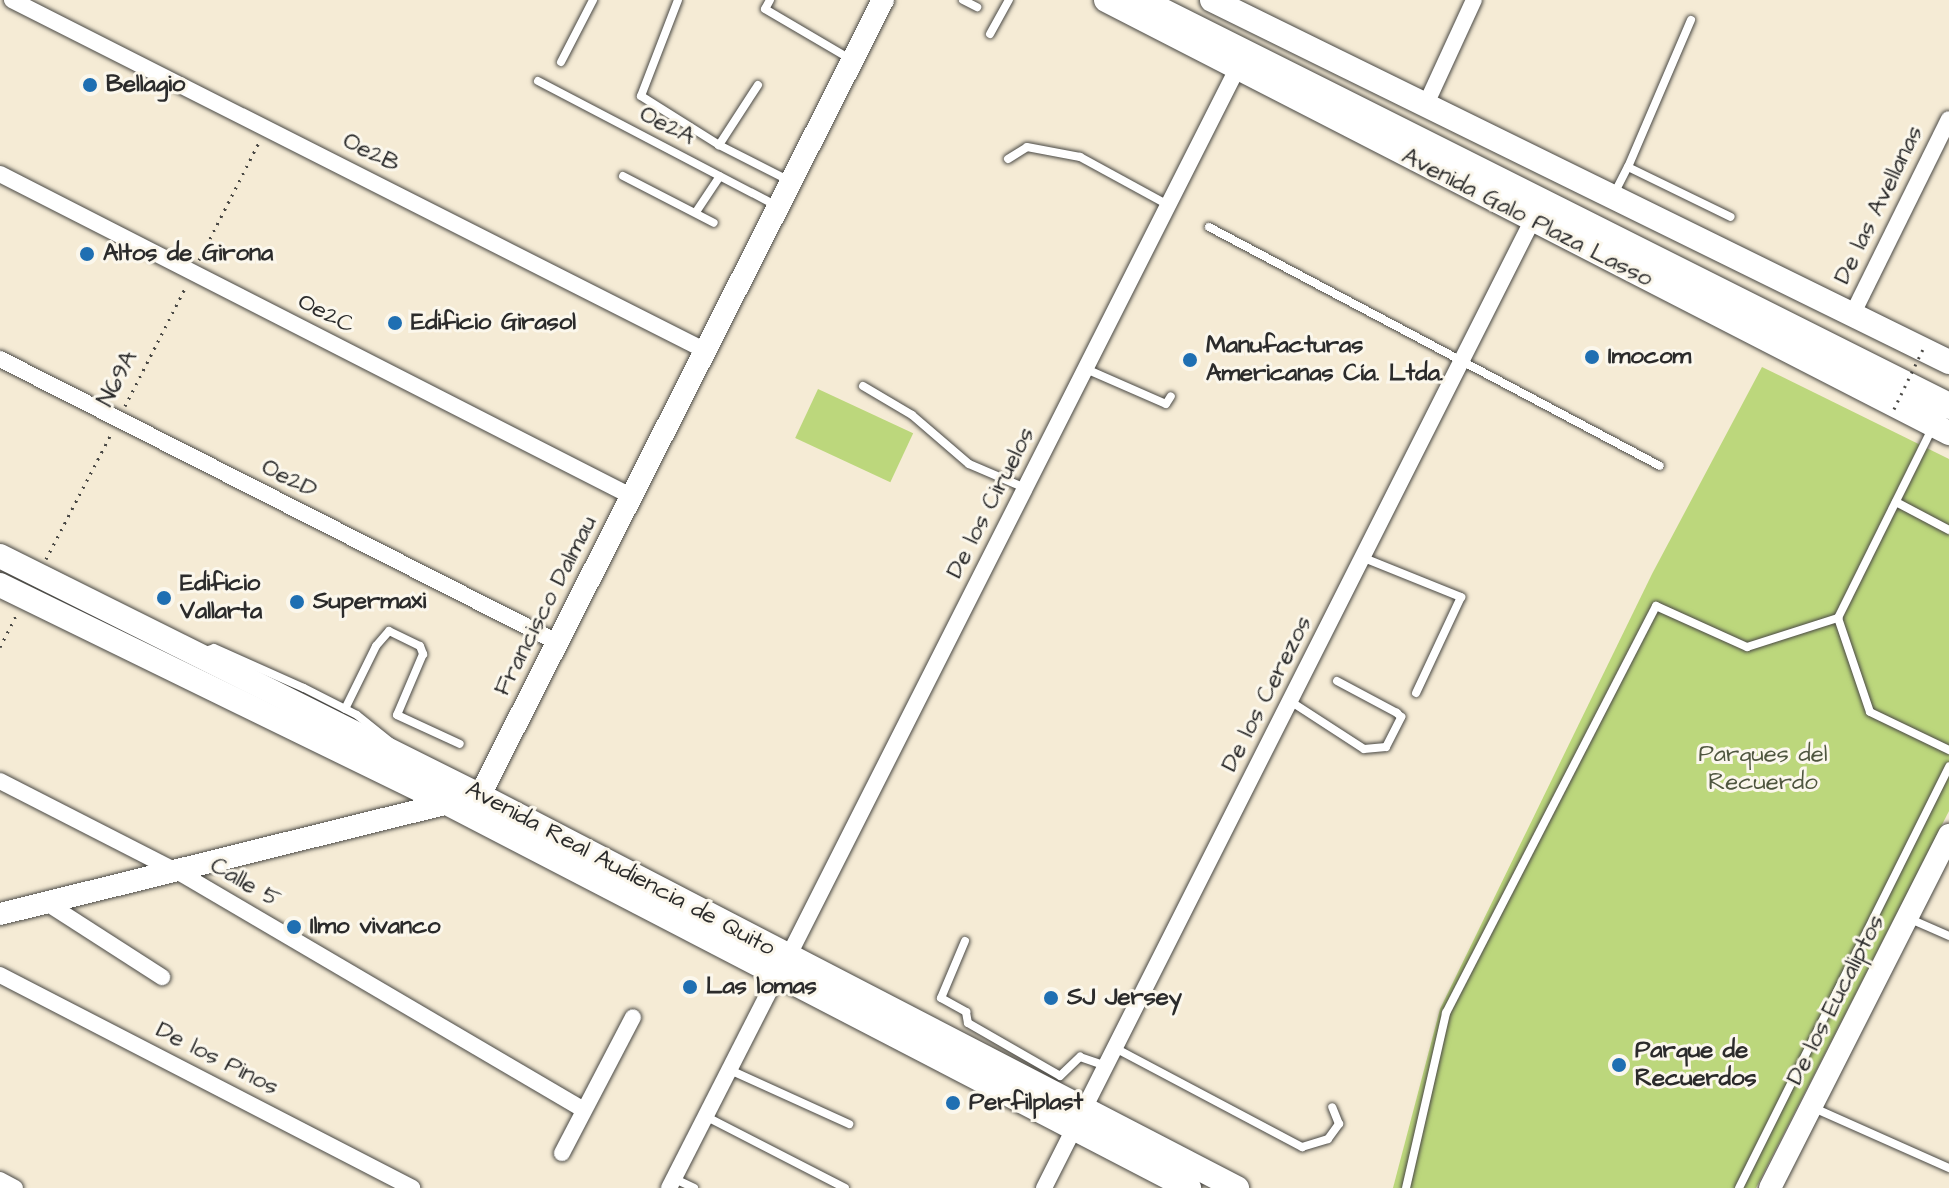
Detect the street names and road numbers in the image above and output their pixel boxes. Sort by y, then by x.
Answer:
street label: Oe2A [635,100,699,152]
street label: De las Avellanas [1828,121,1930,289]
street label: Oe2B [338,127,404,179]
street label: Avenida Galo Plaza Lasso [1397,142,1657,294]
street label: Oe2C [293,288,359,340]
street label: N69A [92,346,144,412]
street label: De los Ciruelos [941,423,1041,583]
street label: Oe2D [256,453,322,505]
street label: Francisco Dalmau [488,511,604,701]
street label: De los Cerezos [1215,611,1319,777]
street label: Avenida Real Audiencia de Quito [460,775,780,963]
street label: Calle 5 [205,851,285,915]
street label: De los Eucaliptos [1781,910,1891,1090]
street label: De los Pinos [151,1016,283,1102]

